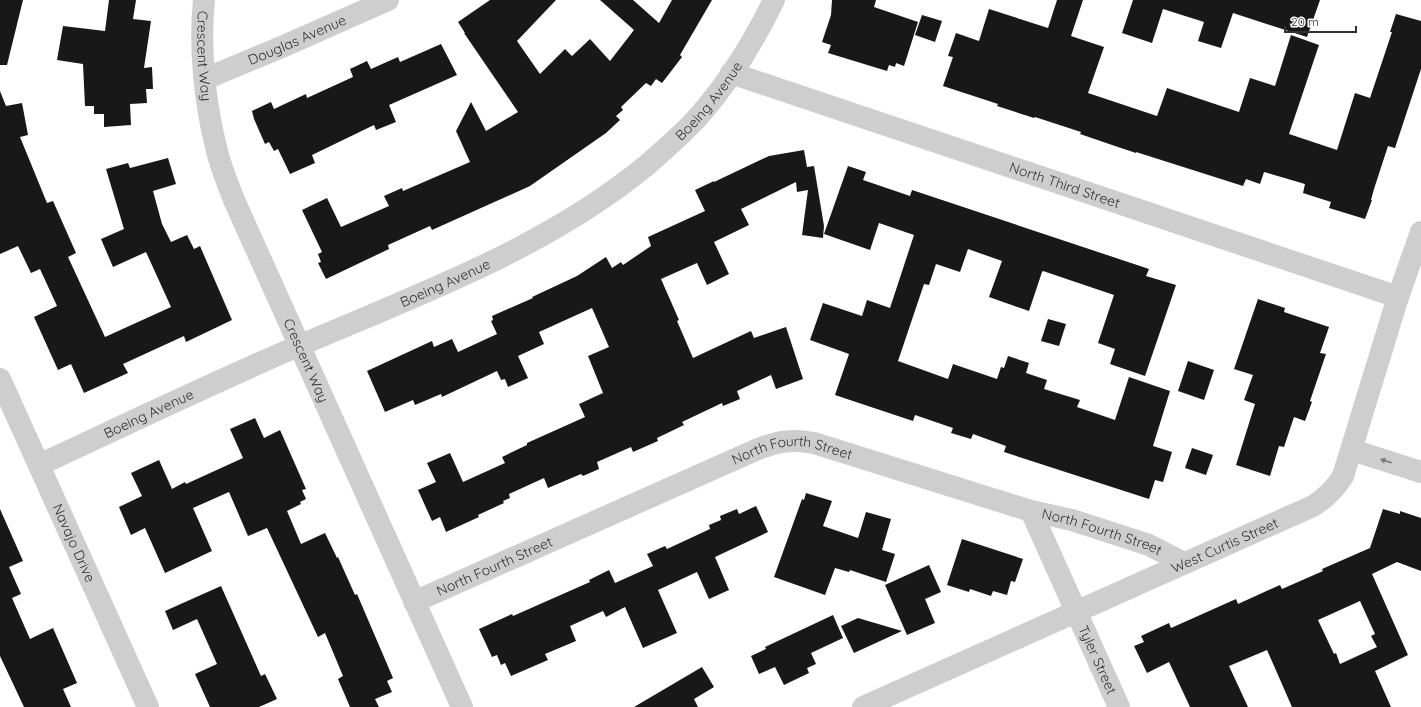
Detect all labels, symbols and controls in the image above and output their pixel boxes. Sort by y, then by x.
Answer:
scale bar [1285,8,1356,34]
street label: Crescent Way [193,10,216,102]
street label: Douglas Avenue [245,11,349,69]
text: 20 m [1291,14,1319,29]
street label: Boeing Avenue [671,58,746,144]
street label: North Third Street [1007,158,1123,212]
street label: Boeing Avenue [397,255,493,311]
street label: Crescent Way [279,315,333,405]
street label: Boeing Avenue [101,385,196,442]
street label: North Fourth Street [729,432,855,469]
one-way arrow [1380,458,1392,464]
street label: Navajo Drive [49,501,100,585]
street label: North Fourth Street [1040,505,1165,559]
street label: West Curtis Street [1168,514,1281,577]
street label: North Fourth Street [434,533,555,600]
street label: Tyler Street [1074,622,1121,697]

